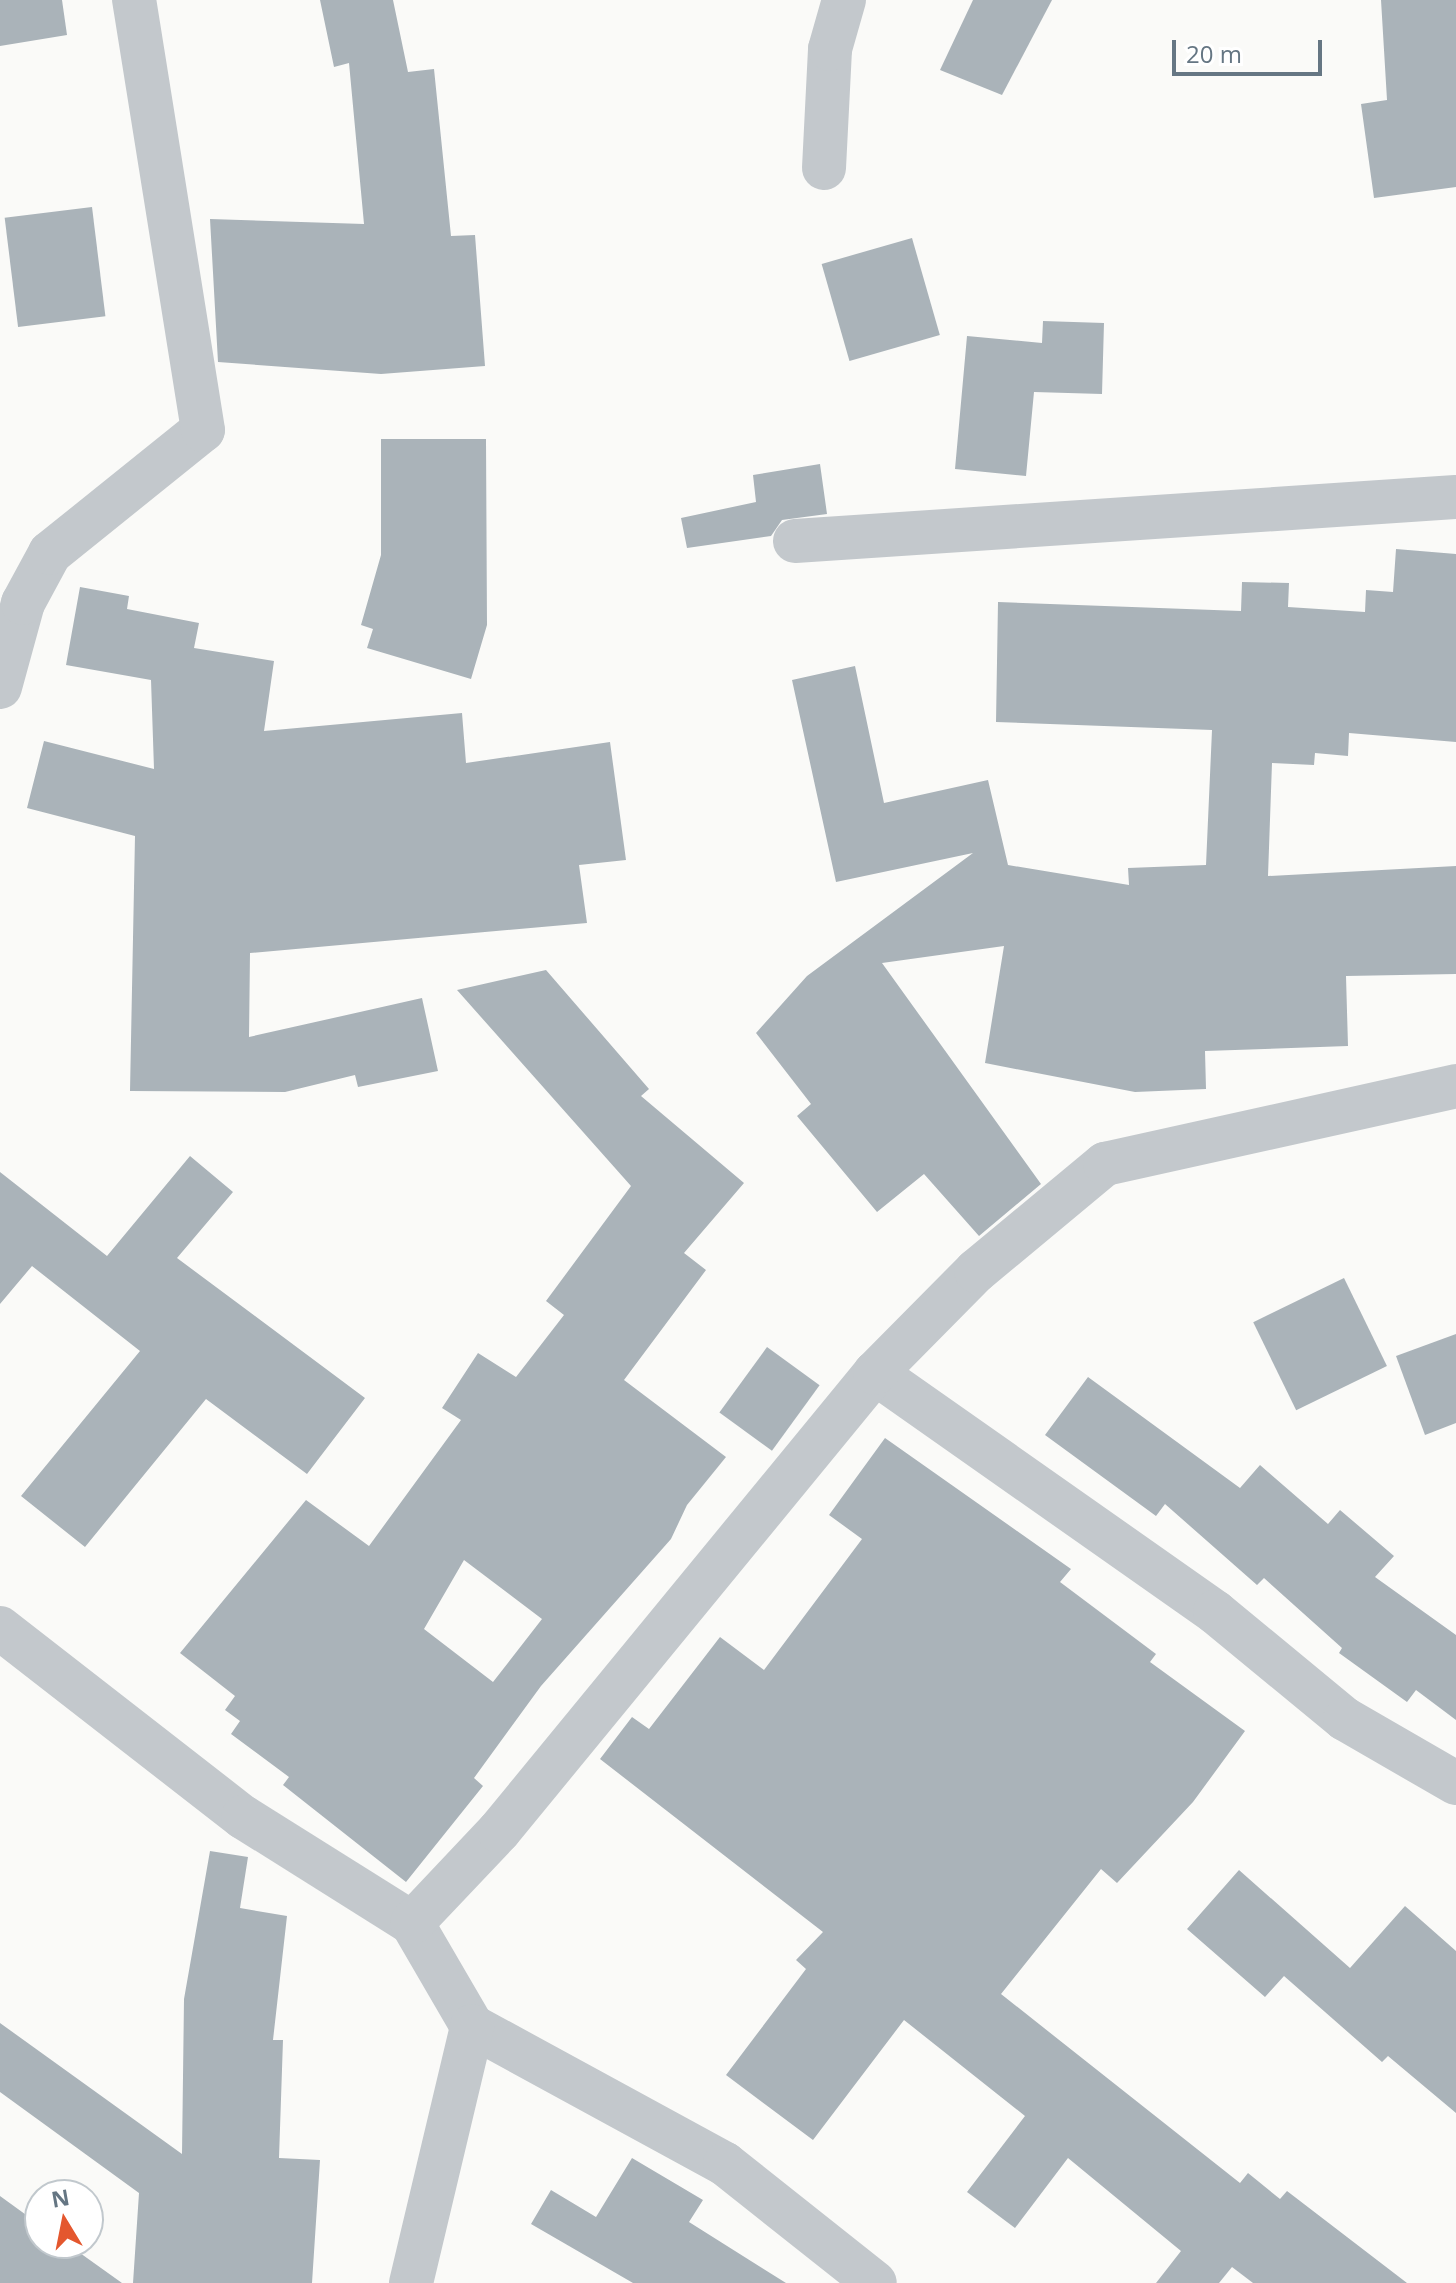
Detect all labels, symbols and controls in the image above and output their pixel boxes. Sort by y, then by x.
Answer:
scale bar [1176,24,1326,74]
text: 20 m [1186,37,1242,70]
north arrow [24,2179,104,2259]
text: N [49,2181,72,2214]

